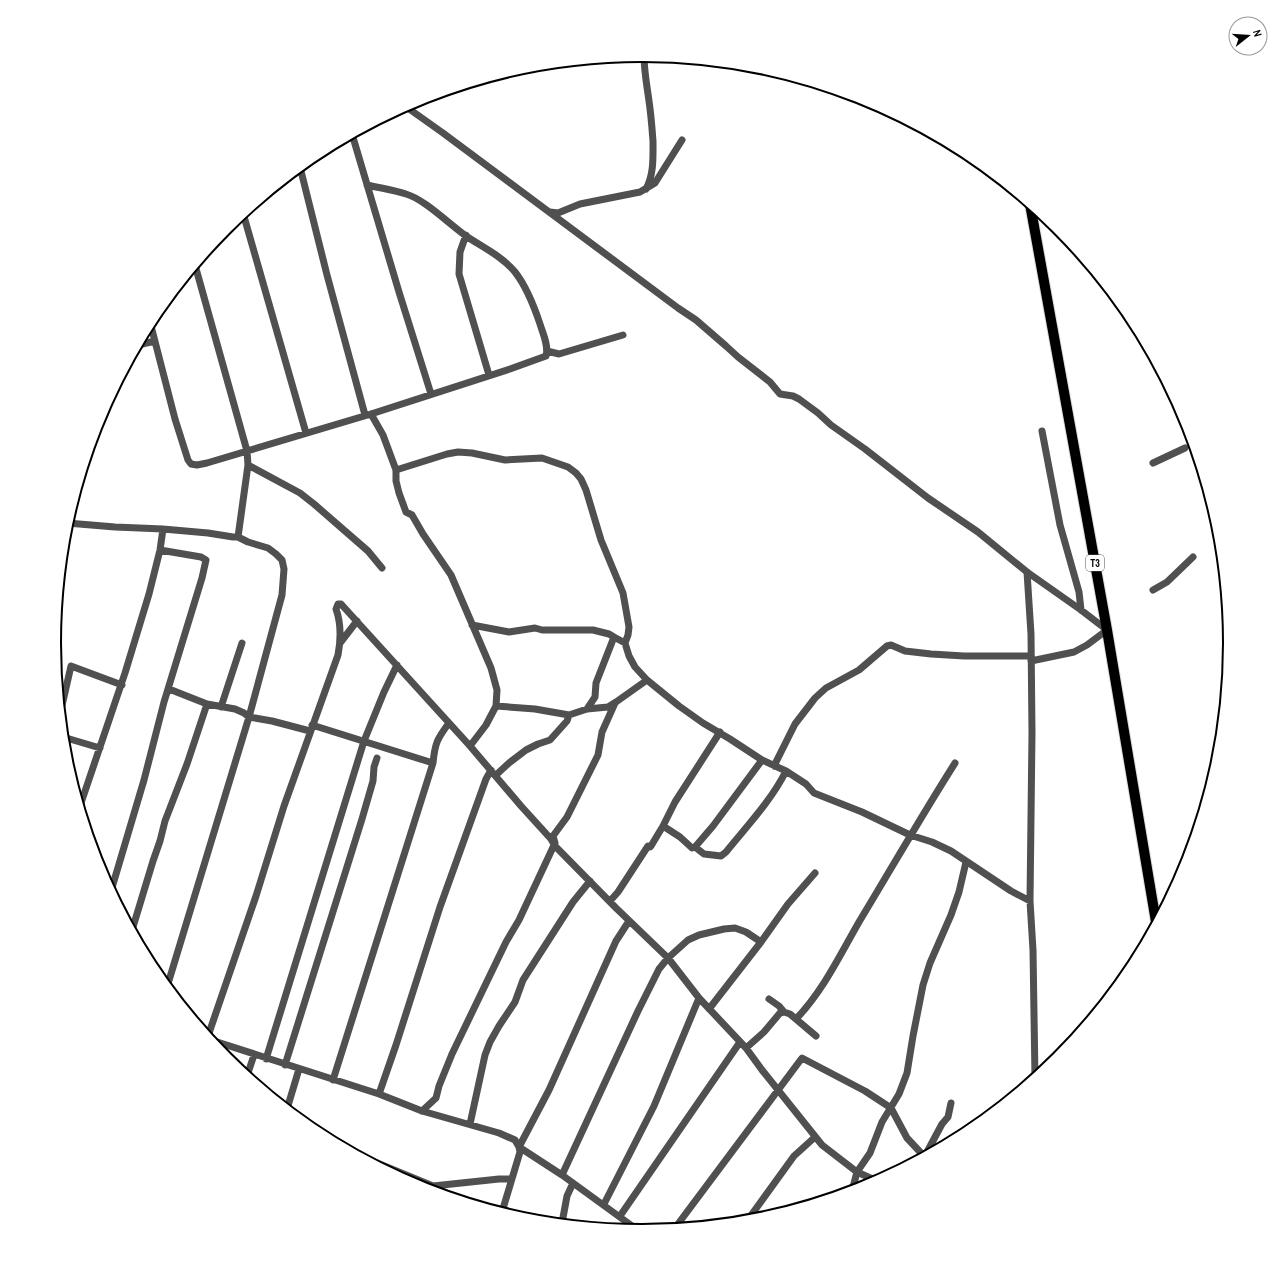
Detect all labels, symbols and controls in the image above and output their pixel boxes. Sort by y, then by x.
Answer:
north arrow [1228,16,1268,56]
text: N [1250,28,1265,38]
road number: T3 [1086,555,1104,571]

